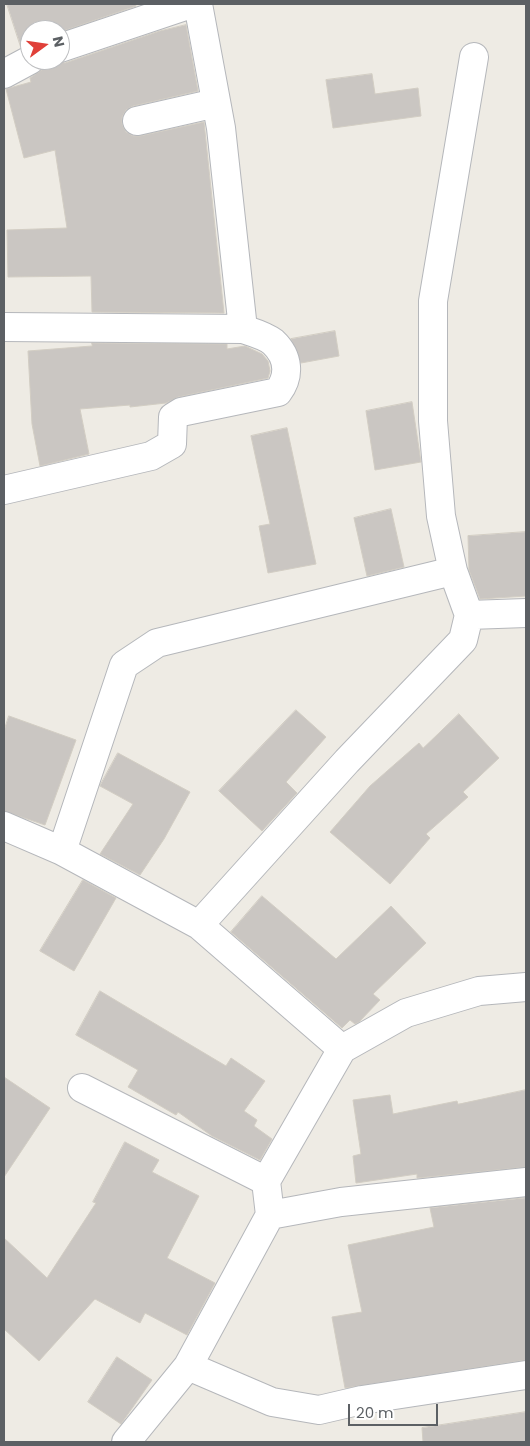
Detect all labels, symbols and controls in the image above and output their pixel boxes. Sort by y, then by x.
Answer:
north arrow [20,20,70,70]
text: N [48,34,70,49]
scale bar [350,1394,440,1426]
text: 20 m [356,1402,394,1423]

